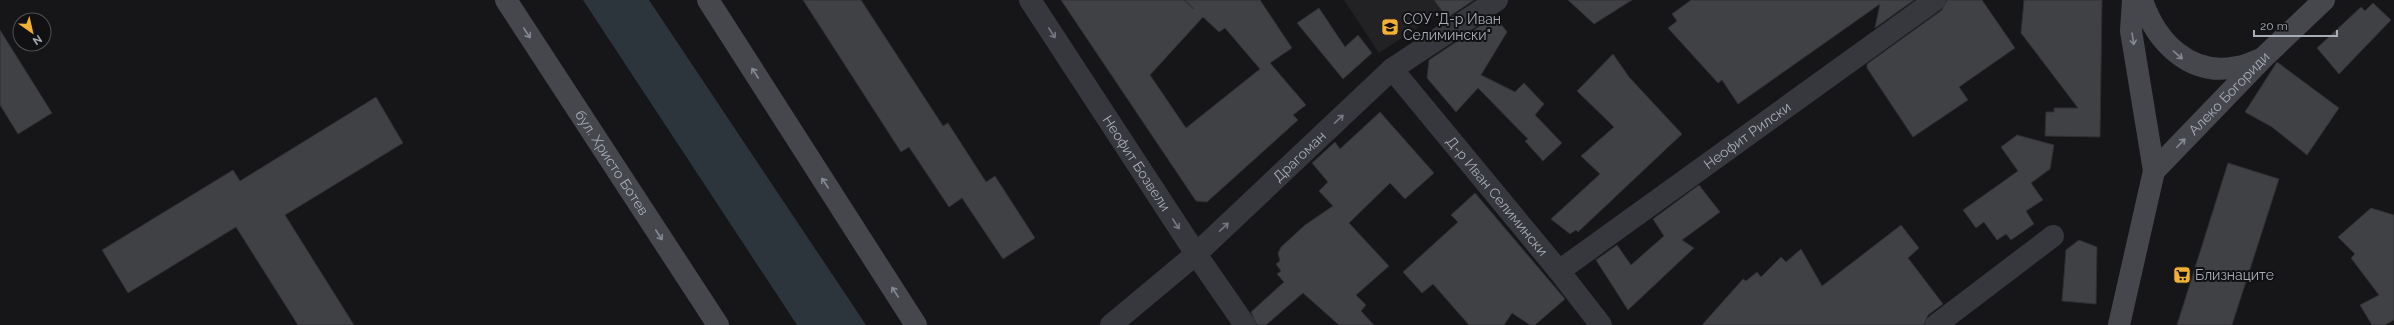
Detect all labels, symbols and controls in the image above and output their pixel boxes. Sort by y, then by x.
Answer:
place label: СОУ "Д-р Иван Селимински" [1403,11,1501,43]
north arrow [12,12,52,52]
scale bar [2254,12,2337,38]
school or university icon: СОУ "Д-р Иван Селимински" [1380,17,1400,37]
text: 20 m [2260,19,2288,33]
one-way arrow [523,27,531,38]
one-way arrow [1048,27,1056,38]
text: N [30,32,44,48]
one-way arrow [2129,32,2137,45]
street label: Алеко Богориди [2185,48,2273,138]
one-way arrow [2173,51,2183,60]
one-way arrow [750,67,758,79]
street label: Неофит Рилски [1701,99,1794,172]
street label: бул. Христо Ботев [572,107,652,218]
street label: Неофит Бозвели [1100,112,1174,214]
one-way arrow [1334,114,1344,124]
street label: Драгоман [1270,128,1329,185]
street label: Д-р Иван Селимински [1443,133,1551,259]
one-way arrow [2176,138,2186,148]
one-way arrow [821,178,829,189]
one-way arrow [1172,218,1180,229]
one-way arrow [1219,222,1229,232]
one-way arrow [655,229,663,240]
supermarket icon: Близнаците [2172,265,2192,285]
place label: Близнаците [2195,267,2274,283]
one-way arrow [891,287,899,298]

